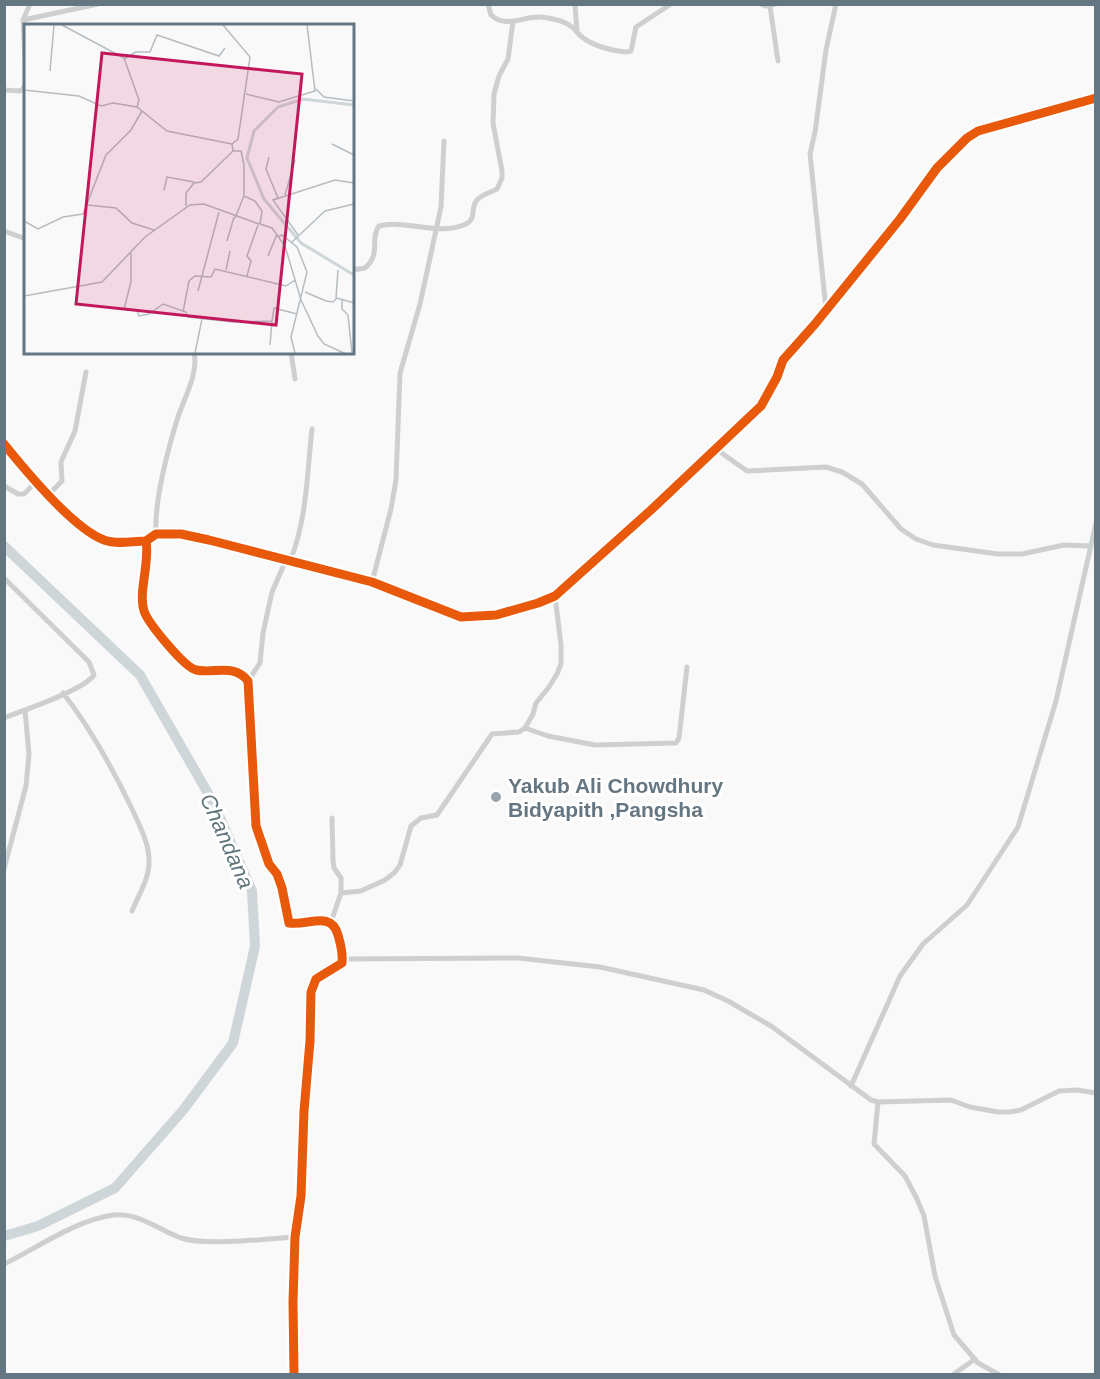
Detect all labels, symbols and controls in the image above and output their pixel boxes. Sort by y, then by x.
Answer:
inset map [24,24,354,354]
place label: Yakub Ali Chowdhury Bidyapith ,Pangsha [508,774,723,821]
water label: Chandana [195,790,259,892]
marker: Yakub Ali Chowdhury Bidyapith ,Pangsha [489,790,503,804]

